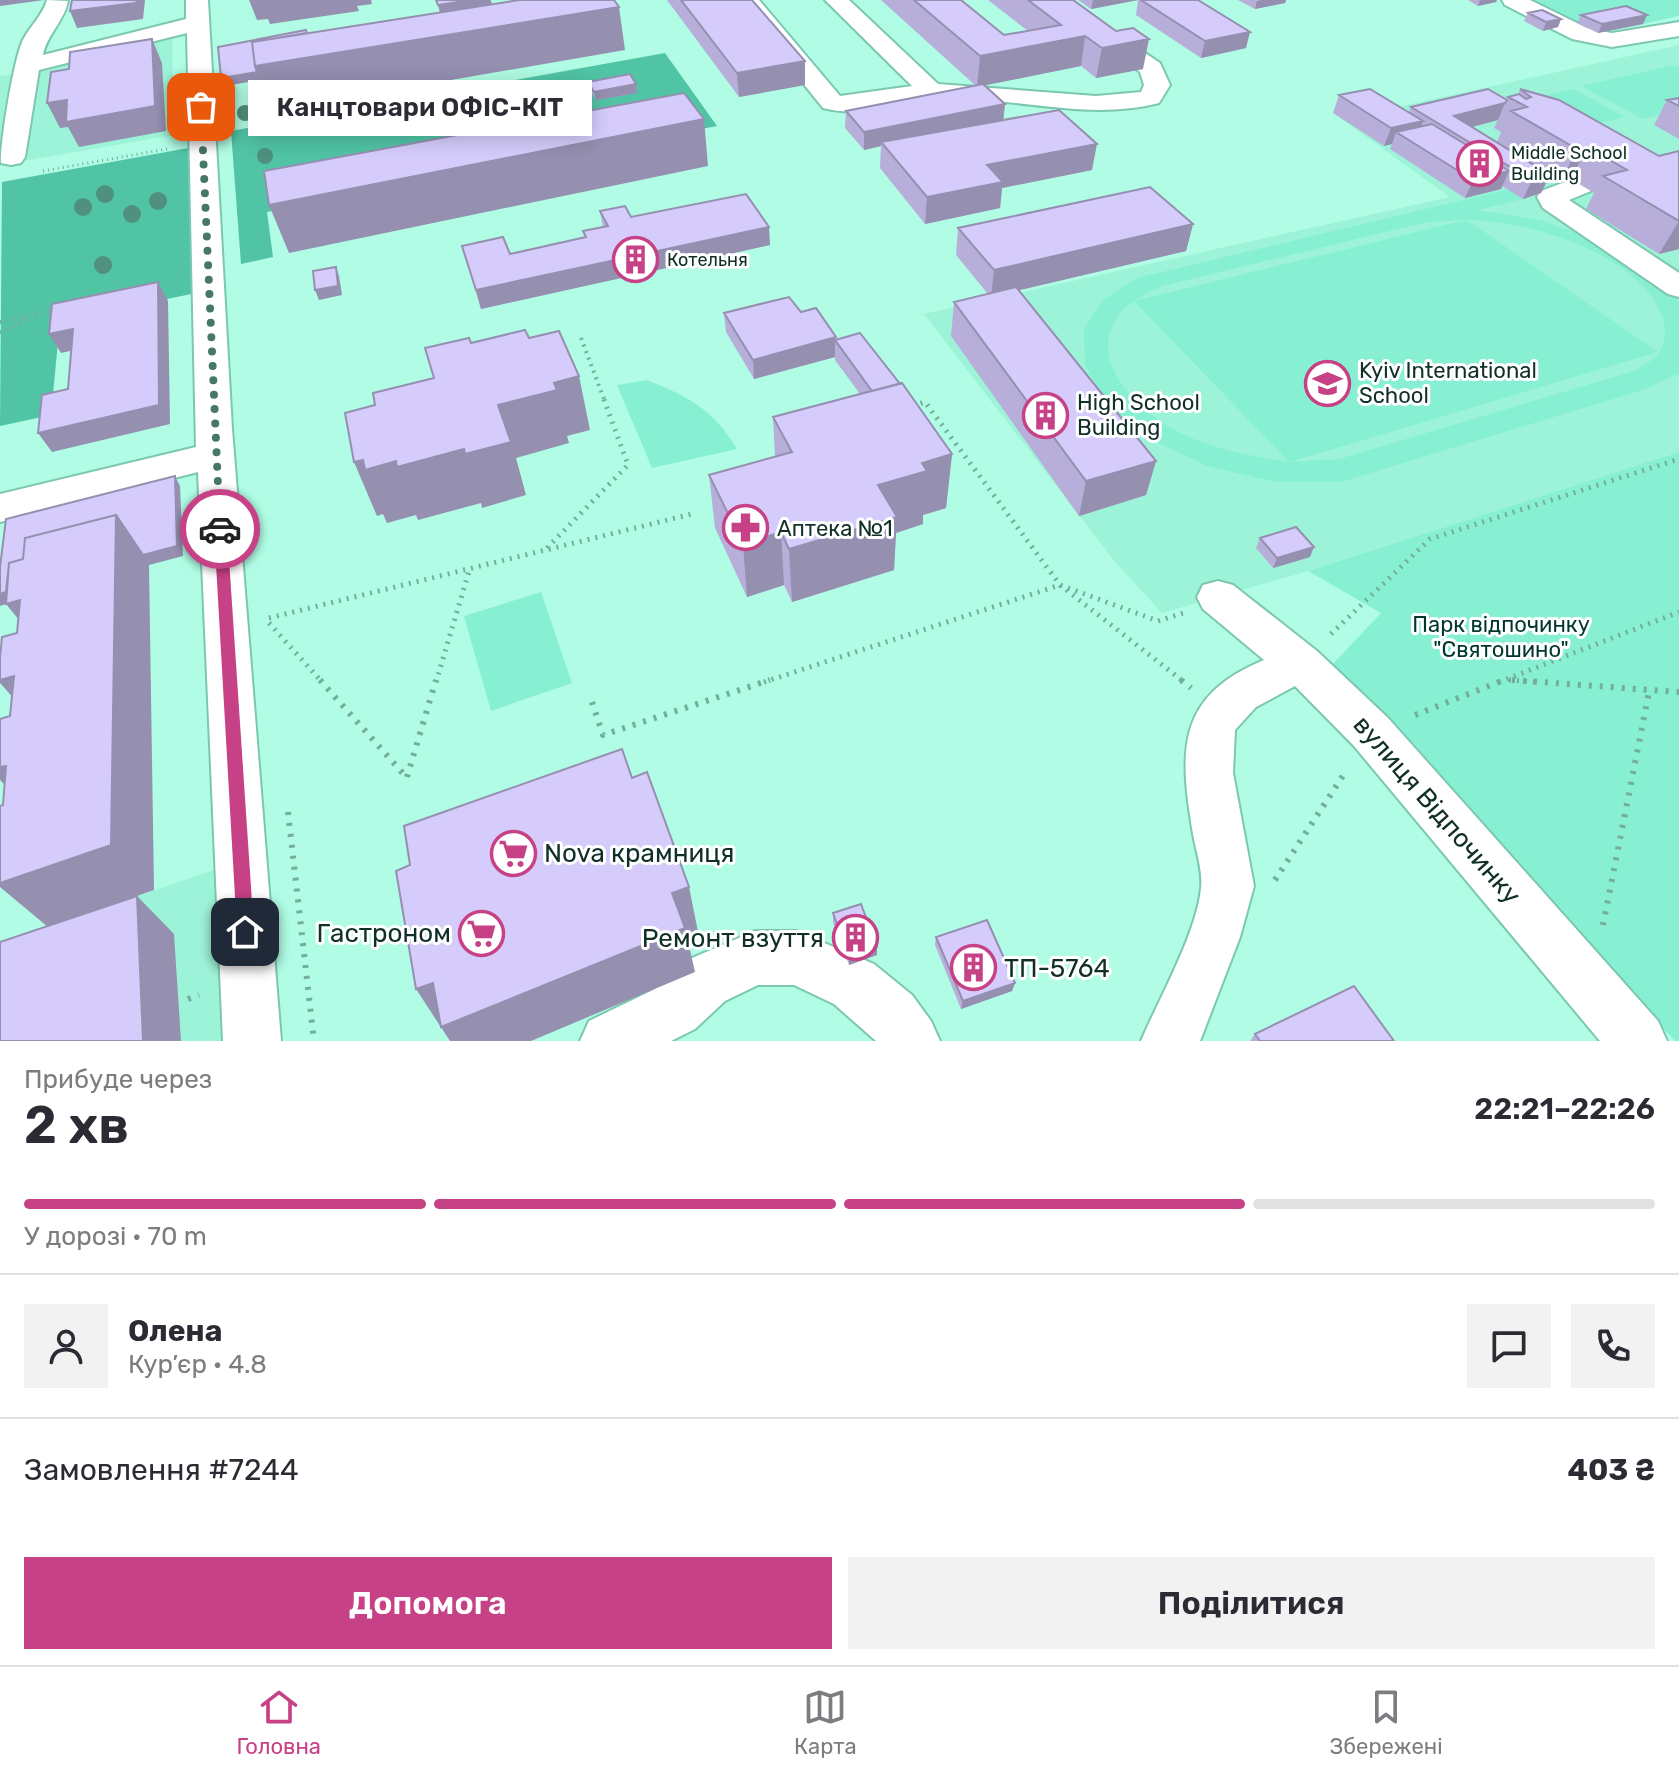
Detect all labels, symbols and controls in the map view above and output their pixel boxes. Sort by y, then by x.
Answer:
pin [167,73,235,141]
callout: Канцтовари ОФІС-КІТ [249,79,593,135]
icon: bag [179,85,223,129]
text: Канцтовари ОФІС-КІТ [277,92,563,123]
building icon: Middle School Building [1456,139,1504,187]
place label: Middle School Building [1511,142,1627,185]
building icon: Котельня [612,236,660,284]
place label: Котельня [667,249,748,271]
place label: Kyiv International School [1359,357,1537,409]
school or university icon: Kyiv International School [1304,359,1352,407]
place label: High School Building [1077,389,1200,441]
building icon: High School Building [1022,391,1070,439]
courier [180,489,260,569]
pharmacy icon: Аптека №1 [722,504,770,552]
icon: car [198,507,242,551]
place label: Аптека №1 [777,515,893,542]
park label: Парк відпочинку "Святошино" [1412,611,1590,663]
street label: вулиця Відпочинку [1347,710,1527,910]
supermarket icon: Nova крамниця [489,829,537,877]
place label: Nova крамниця [544,838,735,869]
pin [211,898,279,966]
supermarket icon: Гастроном [458,909,506,957]
icon: home [223,910,267,954]
building icon: Ремонт взуття [831,914,879,962]
place label: Гастроном [316,918,451,949]
place label: Ремонт взуття [642,923,824,954]
building icon: ТП-5764 [949,944,997,992]
place label: ТП-5764 [1004,953,1110,984]
text: Прибуде через [24,1064,212,1095]
text: 22:21–22:26 [1474,1091,1655,1127]
text: 2 хв [24,1094,129,1156]
text: У дорозі · 70 m [24,1221,207,1252]
button: person [24,1304,108,1388]
button: chat [1467,1304,1551,1388]
button: phone [1571,1304,1655,1388]
text: Олена [128,1313,222,1349]
text: Кур’єр · 4.8 [128,1349,267,1380]
text: Замовлення #7244 [24,1452,299,1488]
text: 403 ₴ [1568,1452,1655,1488]
button: Допомога [24,1557,832,1649]
button: Поділитися [848,1557,1655,1649]
tab: Головна [236,1685,321,1760]
tab: Карта [794,1685,857,1760]
tab: Збережені [1330,1685,1443,1760]

